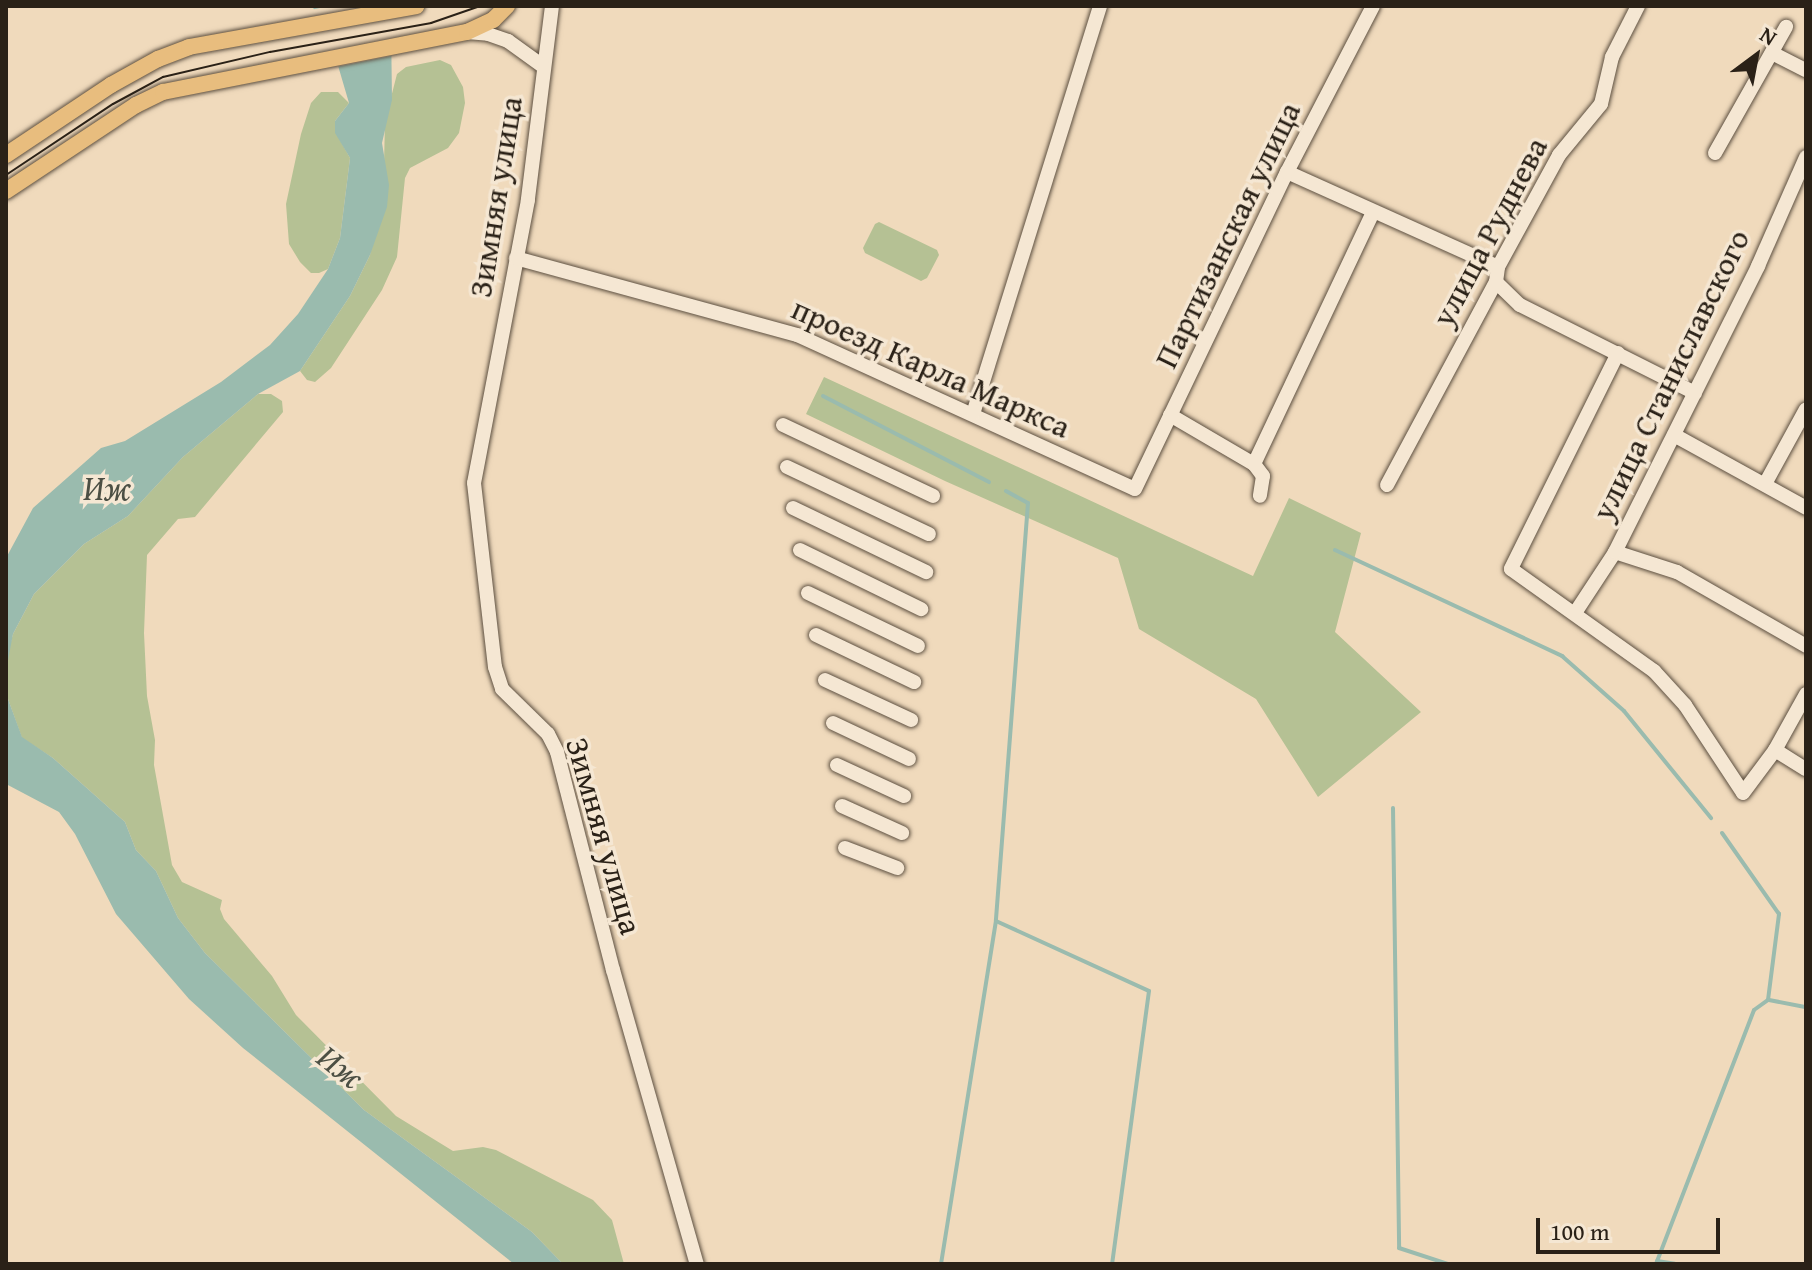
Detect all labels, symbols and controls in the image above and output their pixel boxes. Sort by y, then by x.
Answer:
north arrow [1716,16,1796,96]
text: N [1754,18,1783,53]
street label: Зимняя улица [461,94,531,300]
street label: Партизанская улица [1147,96,1309,374]
street label: улица Руднева [1424,131,1556,333]
street label: улица Станиславского [1584,223,1758,527]
street label: проезд Карла Маркса [786,289,1076,447]
water label: Иж [83,468,131,508]
street label: Зимняя улица [558,733,650,939]
water label: Иж [310,1035,372,1097]
scale bar [1540,1202,1724,1252]
text: 100 m [1550,1214,1610,1249]

